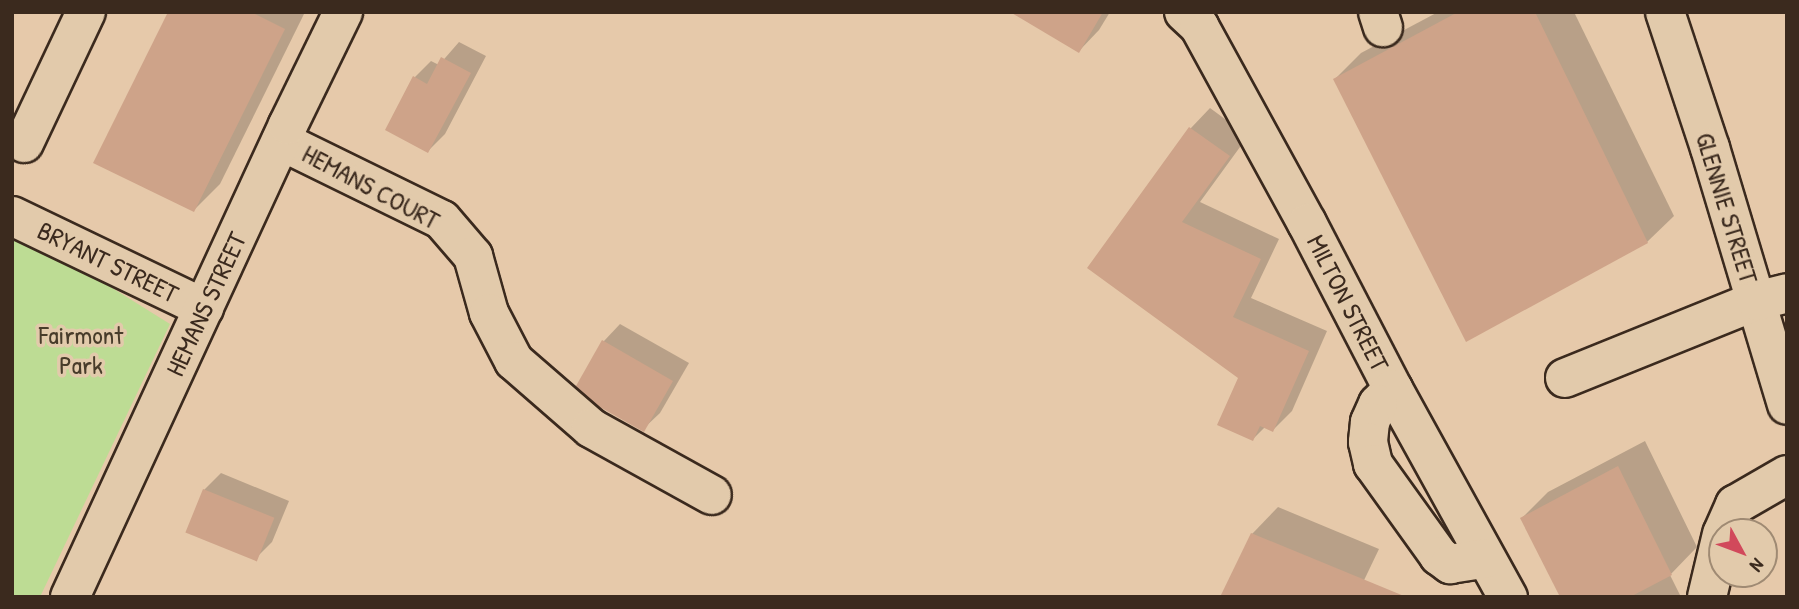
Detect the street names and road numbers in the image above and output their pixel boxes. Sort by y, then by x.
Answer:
street label: GLENNIE STREET [1689,129,1765,287]
street label: HEMANS COURT [297,138,445,236]
street label: BRYANT STREET [33,215,183,309]
street label: HEMANS STREET [159,227,253,381]
street label: MILTON STREET [1300,230,1396,376]

